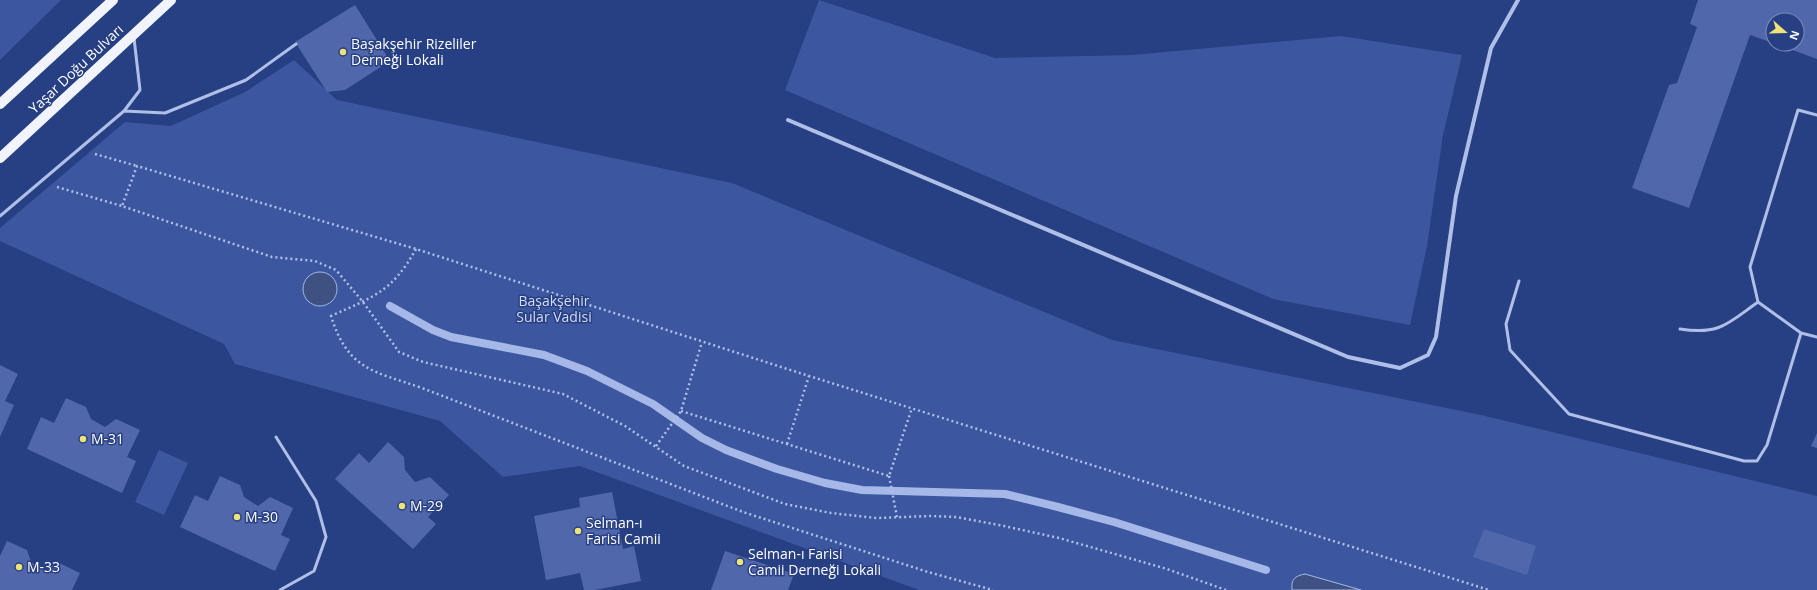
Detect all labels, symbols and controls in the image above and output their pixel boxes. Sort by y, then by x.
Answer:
north arrow [1765,12,1805,52]
street label: Yaşar Doğu Bulvarı [24,20,127,118]
text: N [1786,29,1803,42]
place label: Başakşehir Rizeliler Derneği Lokali [351,34,477,69]
marker: Başakşehir Rizeliler Derneği Lokali [338,47,348,57]
park label: Başakşehir Sular Vadisi [516,291,592,326]
place label: M-31 [91,429,124,448]
marker: M-31 [78,434,88,444]
place label: M-29 [410,496,443,515]
marker: M-29 [397,501,407,511]
place label: M-30 [245,507,278,526]
marker: M-30 [232,512,242,522]
place label: Selman-ı Farisi Camii [586,513,661,548]
marker: Selman-ı Farisi Camii [573,526,583,536]
place label: Selman-ı Farisi Camii Derneği Lokali [748,544,881,579]
place label: M-33 [27,557,60,576]
marker: Selman-ı Farisi Camii Derneği Lokali [735,557,745,567]
marker: M-33 [14,562,24,572]

